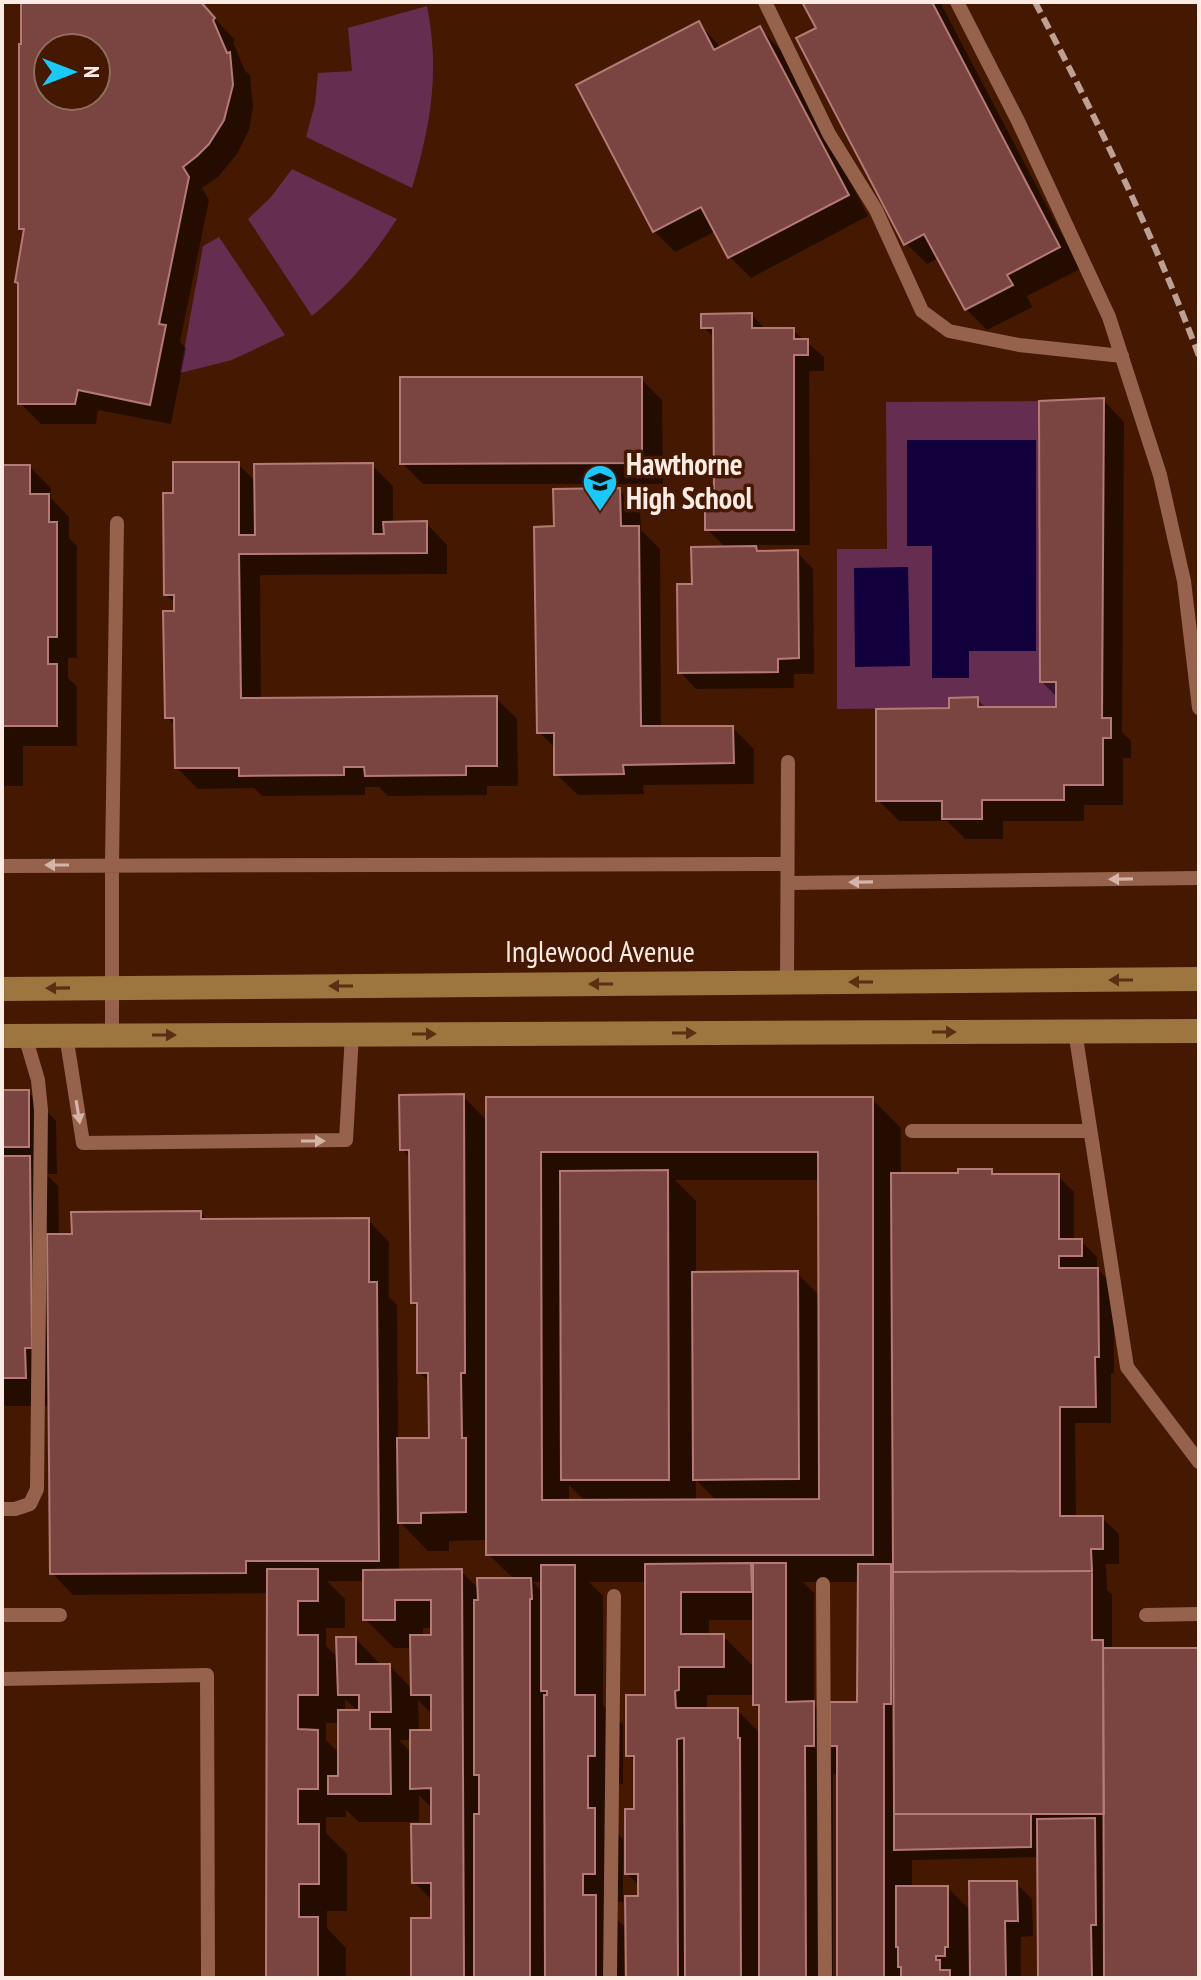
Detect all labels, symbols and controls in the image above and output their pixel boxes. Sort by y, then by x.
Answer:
north arrow [32,32,112,112]
text: N [78,66,106,78]
place label: Hawthorne High School [626,444,753,517]
school or university icon: Hawthorne High School [581,463,619,513]
one-way arrow [44,859,69,872]
one-way arrow [1108,873,1133,885]
one-way arrow [848,876,873,889]
street label: Inglewood Avenue [505,931,695,970]
one-way arrow [1108,974,1133,986]
one-way arrow [848,976,873,988]
one-way arrow [588,978,613,990]
one-way arrow [328,980,353,992]
one-way arrow [45,982,70,994]
one-way arrow [932,1026,957,1038]
one-way arrow [672,1027,697,1039]
one-way arrow [412,1028,437,1040]
one-way arrow [152,1029,177,1041]
one-way arrow [73,1100,85,1125]
one-way arrow [301,1135,326,1147]

